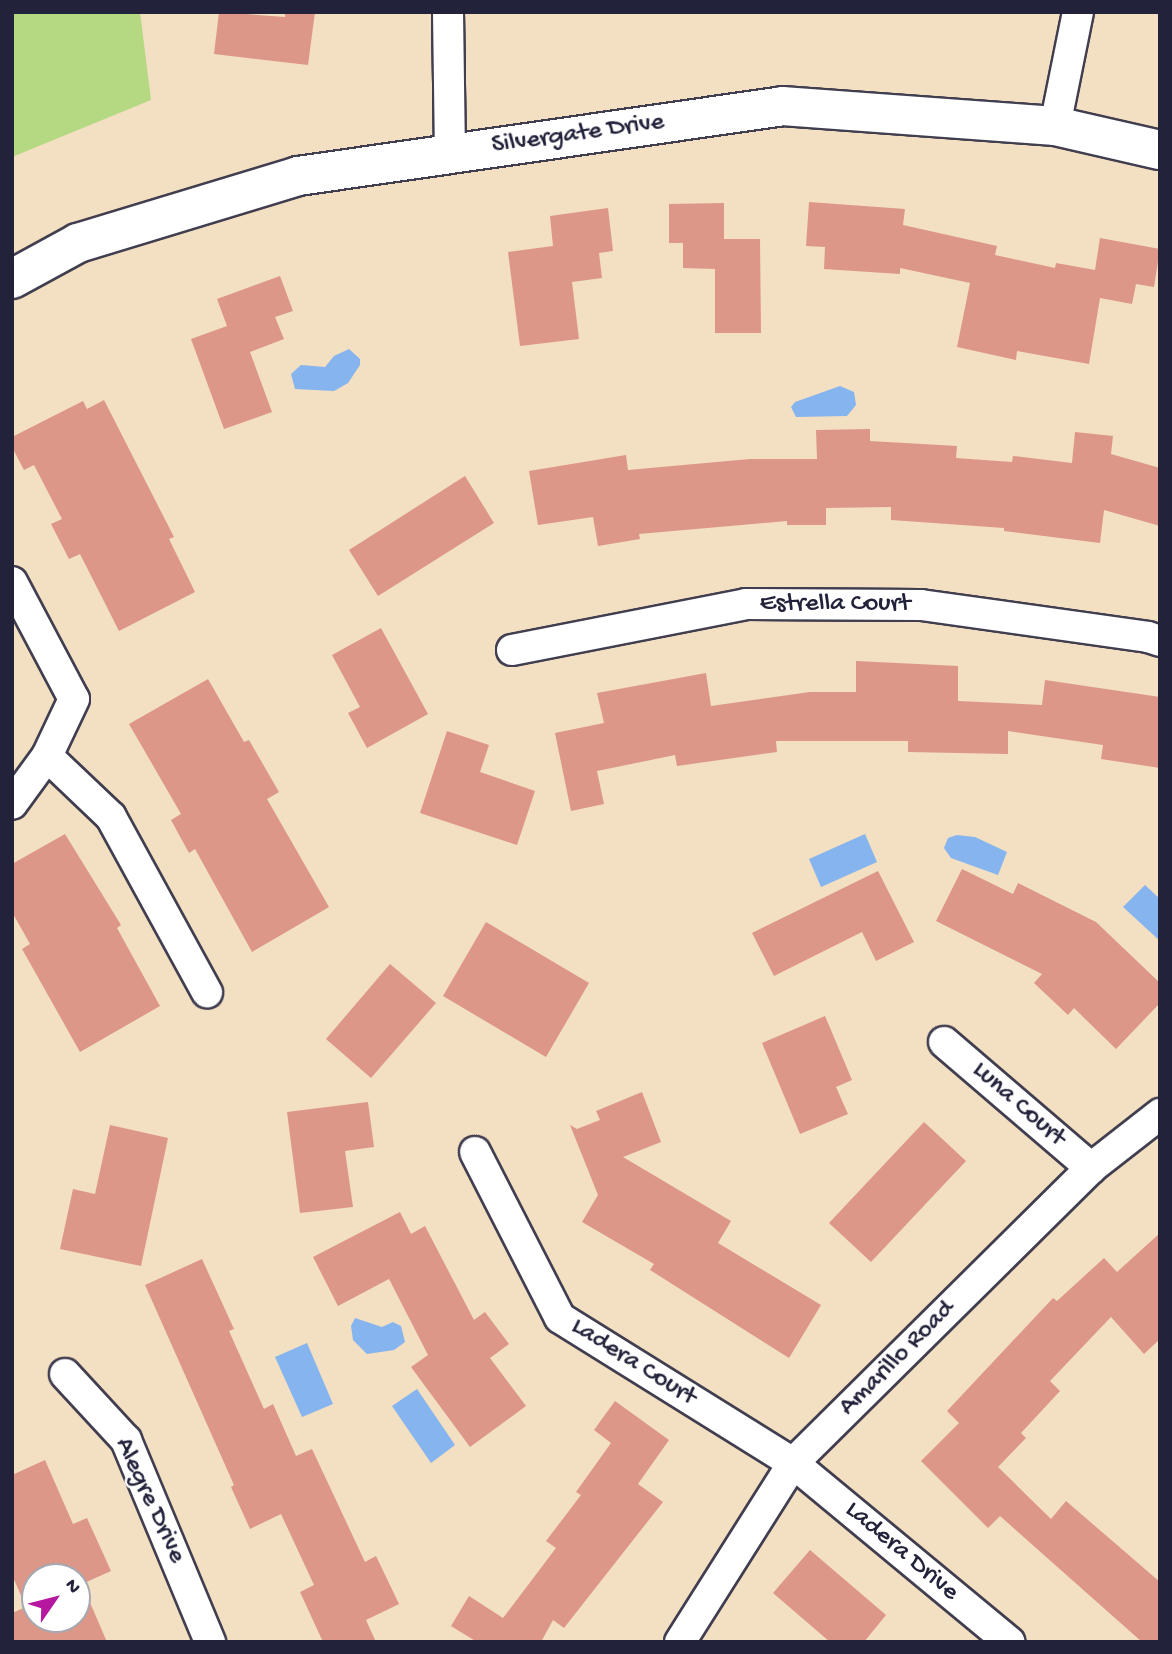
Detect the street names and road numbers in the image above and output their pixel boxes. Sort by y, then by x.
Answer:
street label: Silvergate Drive [490,107,666,163]
street label: Estrella Court [760,589,910,621]
street label: Luna Court [965,1056,1071,1154]
street label: Amarillo Road [834,1295,962,1423]
street label: Ladera Court [565,1312,701,1414]
street label: Alegre Drive [106,1433,192,1569]
street label: Ladera Drive [838,1495,964,1609]

